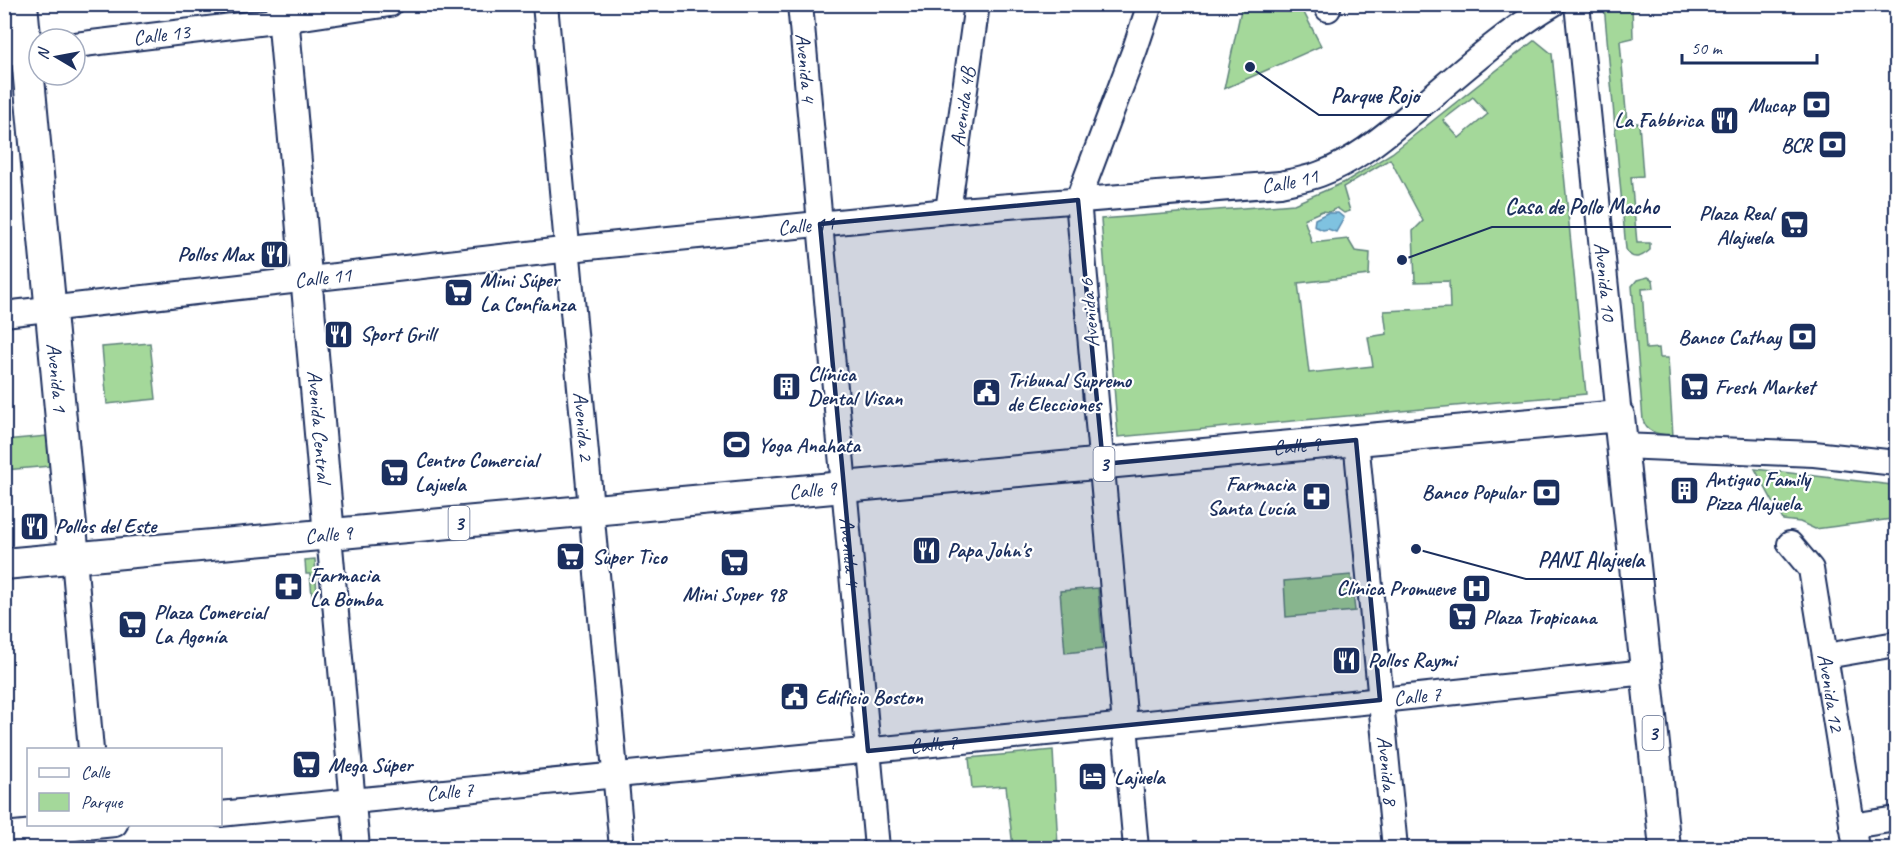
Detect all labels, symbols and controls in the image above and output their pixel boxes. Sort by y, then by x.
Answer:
street label: Calle 13 [131,18,193,51]
north arrow [27,27,87,87]
scale bar [1682,27,1817,65]
street label: Avenida 4 [790,32,822,106]
text: 50 m [1691,37,1724,59]
text: N [33,45,54,61]
street label: Avenida 4B [944,64,981,148]
callout: Parque Rojo [1319,75,1431,115]
text: Parque Rojo [1331,82,1421,110]
bank icon: Mucap [1800,89,1832,121]
place label: Mucap [1748,92,1797,118]
restaurant icon: La Fabbrica [1708,104,1740,136]
place label: La Fabbrica [1614,107,1705,133]
bank icon: BCR [1817,129,1849,161]
place label: BCR [1781,132,1814,158]
street label: Calle 11 [1261,162,1323,198]
callout: Casa de Pollo Macho [1492,187,1671,227]
text: Casa de Pollo Macho [1505,193,1661,221]
place label: Plaza Real Alajuela [1699,200,1777,250]
street label: Calle 11 [776,209,837,241]
supermarket icon: Plaza Real Alajuela [1778,209,1810,241]
restaurant icon: Pollos Max [258,238,290,270]
place label: Pollos Max [177,241,255,267]
street label: Avenida 10 [1588,241,1622,323]
street label: Calle 11 [293,261,354,294]
place label: Mini Súper La Confianza [480,267,577,317]
supermarket icon: Mini Súper La Confianza [443,276,475,308]
street label: Avenida 6 [1073,277,1105,349]
restaurant icon: Sport Grill [323,318,355,350]
place label: Sport Grill [360,321,440,347]
bank icon: Banco Cathay [1786,321,1818,353]
place label: Banco Cathay [1678,324,1783,351]
street label: Avenida 1 [41,342,73,414]
place label: Clínica Dental Visan [808,361,903,411]
place label: Tribunal Supremo de Elecciones [1007,367,1132,417]
street label: Avenida Central [301,369,338,487]
building icon: Clínica Dental Visan [771,370,803,402]
supermarket icon: Fresh Market [1678,371,1710,403]
place label: Fresh Market [1715,374,1818,400]
public building icon: Tribunal Supremo de Elecciones [970,376,1002,408]
street label: Avenida 2 [567,391,600,463]
sports icon: Yoga Anahata [721,429,753,461]
street label: Calle 9 [1272,430,1323,461]
place label: Yoga Anahata [758,432,861,458]
place label: Centro Comercial Lajuela [415,447,542,497]
road number: 3 [1094,447,1114,481]
supermarket icon: Centro Comercial Lajuela [378,456,410,488]
place label: Antiguo Family Pizza Alajuela [1705,466,1813,516]
place label: Farmacia Santa Lucía [1207,471,1297,521]
street label: Calle 9 [788,475,839,505]
building icon: Antiguo Family Pizza Alajuela [1668,475,1700,507]
bank icon: Banco Popular [1530,476,1562,508]
place label: Banco Popular [1422,479,1527,505]
pharmacy icon: Farmacia Santa Lucía [1300,480,1332,512]
road number: 3 [448,506,470,540]
restaurant icon: Pollos del Este [18,510,50,542]
place label: Pollos del Este [55,513,158,539]
street label: Avenida 4 [834,516,866,590]
street label: Calle 9 [304,519,355,549]
restaurant icon: Papa John's [910,534,942,566]
place label: Papa John's [947,537,1033,563]
callout: PANI Alajuela [1526,539,1657,579]
supermarket icon: Super Tico [555,541,587,573]
place label: Super Tico [592,544,668,570]
text: PANI Alajuela [1538,546,1646,574]
supermarket icon: Mini Super 98 [718,547,750,579]
place label: Farmacia La Bomba [310,562,384,612]
pharmacy icon: Farmacia La Bomba [273,571,305,603]
hospital icon: Clínica Promueve [1460,572,1492,604]
place label: Clínica Promueve [1337,575,1457,601]
place label: Mini Super 98 [683,581,788,607]
place label: Plaza Comercial La Agonía [154,599,270,649]
supermarket icon: Plaza Tropicana [1446,601,1478,633]
place label: Plaza Tropicana [1483,604,1599,630]
supermarket icon: Plaza Comercial La Agonía [117,608,149,640]
restaurant icon: Pollos Raymi [1331,644,1363,676]
place label: Pollos Raymi [1368,647,1459,673]
street label: Avenida 12 [1812,652,1850,735]
public building icon: Edificio Boston [778,681,810,713]
street label: Calle 7 [1392,681,1444,712]
place label: Edificio Boston [815,684,923,710]
road number: 3 [1642,716,1664,750]
street label: Calle 7 [909,729,960,759]
street label: Avenida 8 [1371,735,1404,809]
legend [27,748,222,826]
supermarket icon: Mega Súper [291,749,323,781]
place label: Mega Súper [328,752,415,778]
text: Calle [81,761,110,783]
hotel icon: Lajuela [1077,761,1109,793]
place label: Lajuela [1114,764,1166,790]
street label: Calle 7 [425,776,476,807]
text: Parque [81,791,123,813]

